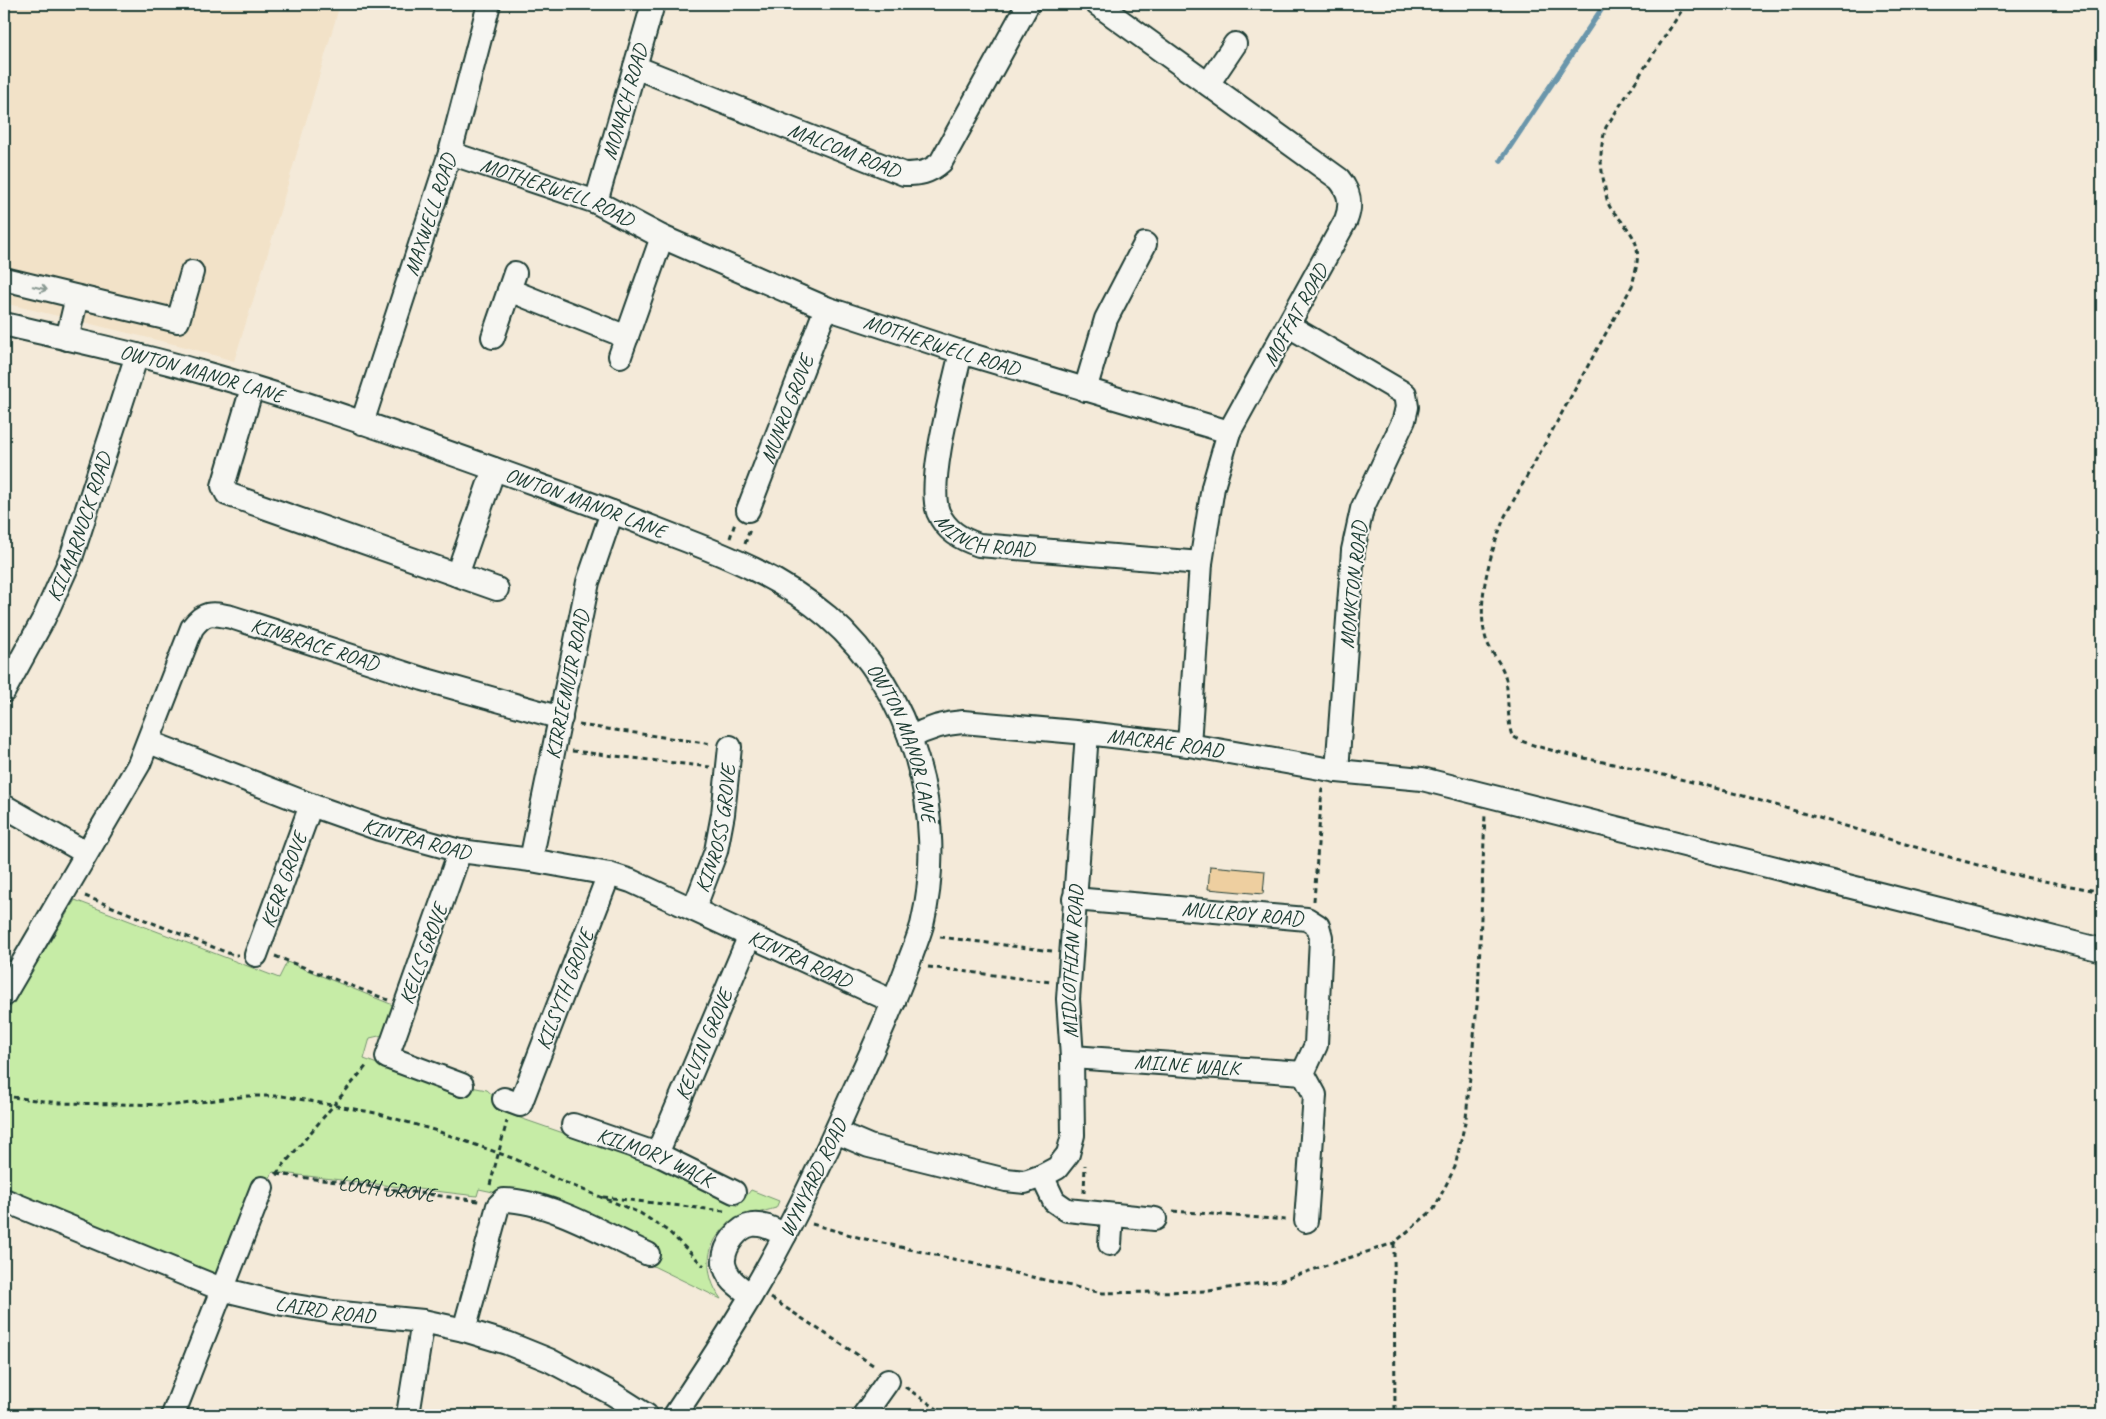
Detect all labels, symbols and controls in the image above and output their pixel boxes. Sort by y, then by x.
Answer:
street label: MONACH ROAD [596,40,654,163]
street label: MALCOM ROAD [785,116,905,185]
street label: MAXWELL ROAD [398,149,462,279]
street label: MOTHERWELL ROAD [477,151,640,234]
street label: MOFFAT ROAD [1256,258,1334,370]
one-way arrow [32,284,48,293]
street label: MOTHERWELL ROAD [861,308,1024,382]
street label: OWTON MANOR LANE [117,338,289,410]
street label: MUNRO GROVE [754,349,821,467]
street label: KILMARNOCK ROAD [40,448,118,605]
street label: OWTON MANOR LANE [502,461,672,545]
street label: MINCH ROAD [929,509,1037,563]
street label: MONKTON ROAD [1333,518,1373,650]
street label: KIRRIEMUIR ROAD [539,606,595,761]
street label: KINBRACE ROAD [248,611,384,677]
street label: OWTON MANOR LANE [861,658,942,826]
street label: MACRAE ROAD [1106,722,1227,764]
street label: KINROSS GROVE [689,761,741,896]
street label: KINTRA ROAD [359,811,474,865]
street label: KERR GROVE [254,826,314,931]
street label: MIDLOTHIAN ROAD [1055,882,1089,1039]
street label: MULLROY ROAD [1181,895,1306,932]
street label: KELLS GROVE [393,898,454,1008]
street label: KILSYTH GROVE [530,923,600,1053]
street label: KINTRA ROAD [745,924,857,995]
street label: KELVIN GROVE [669,983,740,1104]
street label: MILNE WALK [1134,1048,1243,1082]
street label: WYNYARD ROAD [773,1113,853,1241]
street label: KILMORY WALK [594,1121,720,1194]
street label: LOCH GROVE [337,1169,440,1208]
street label: LAIRD ROAD [273,1290,378,1329]

